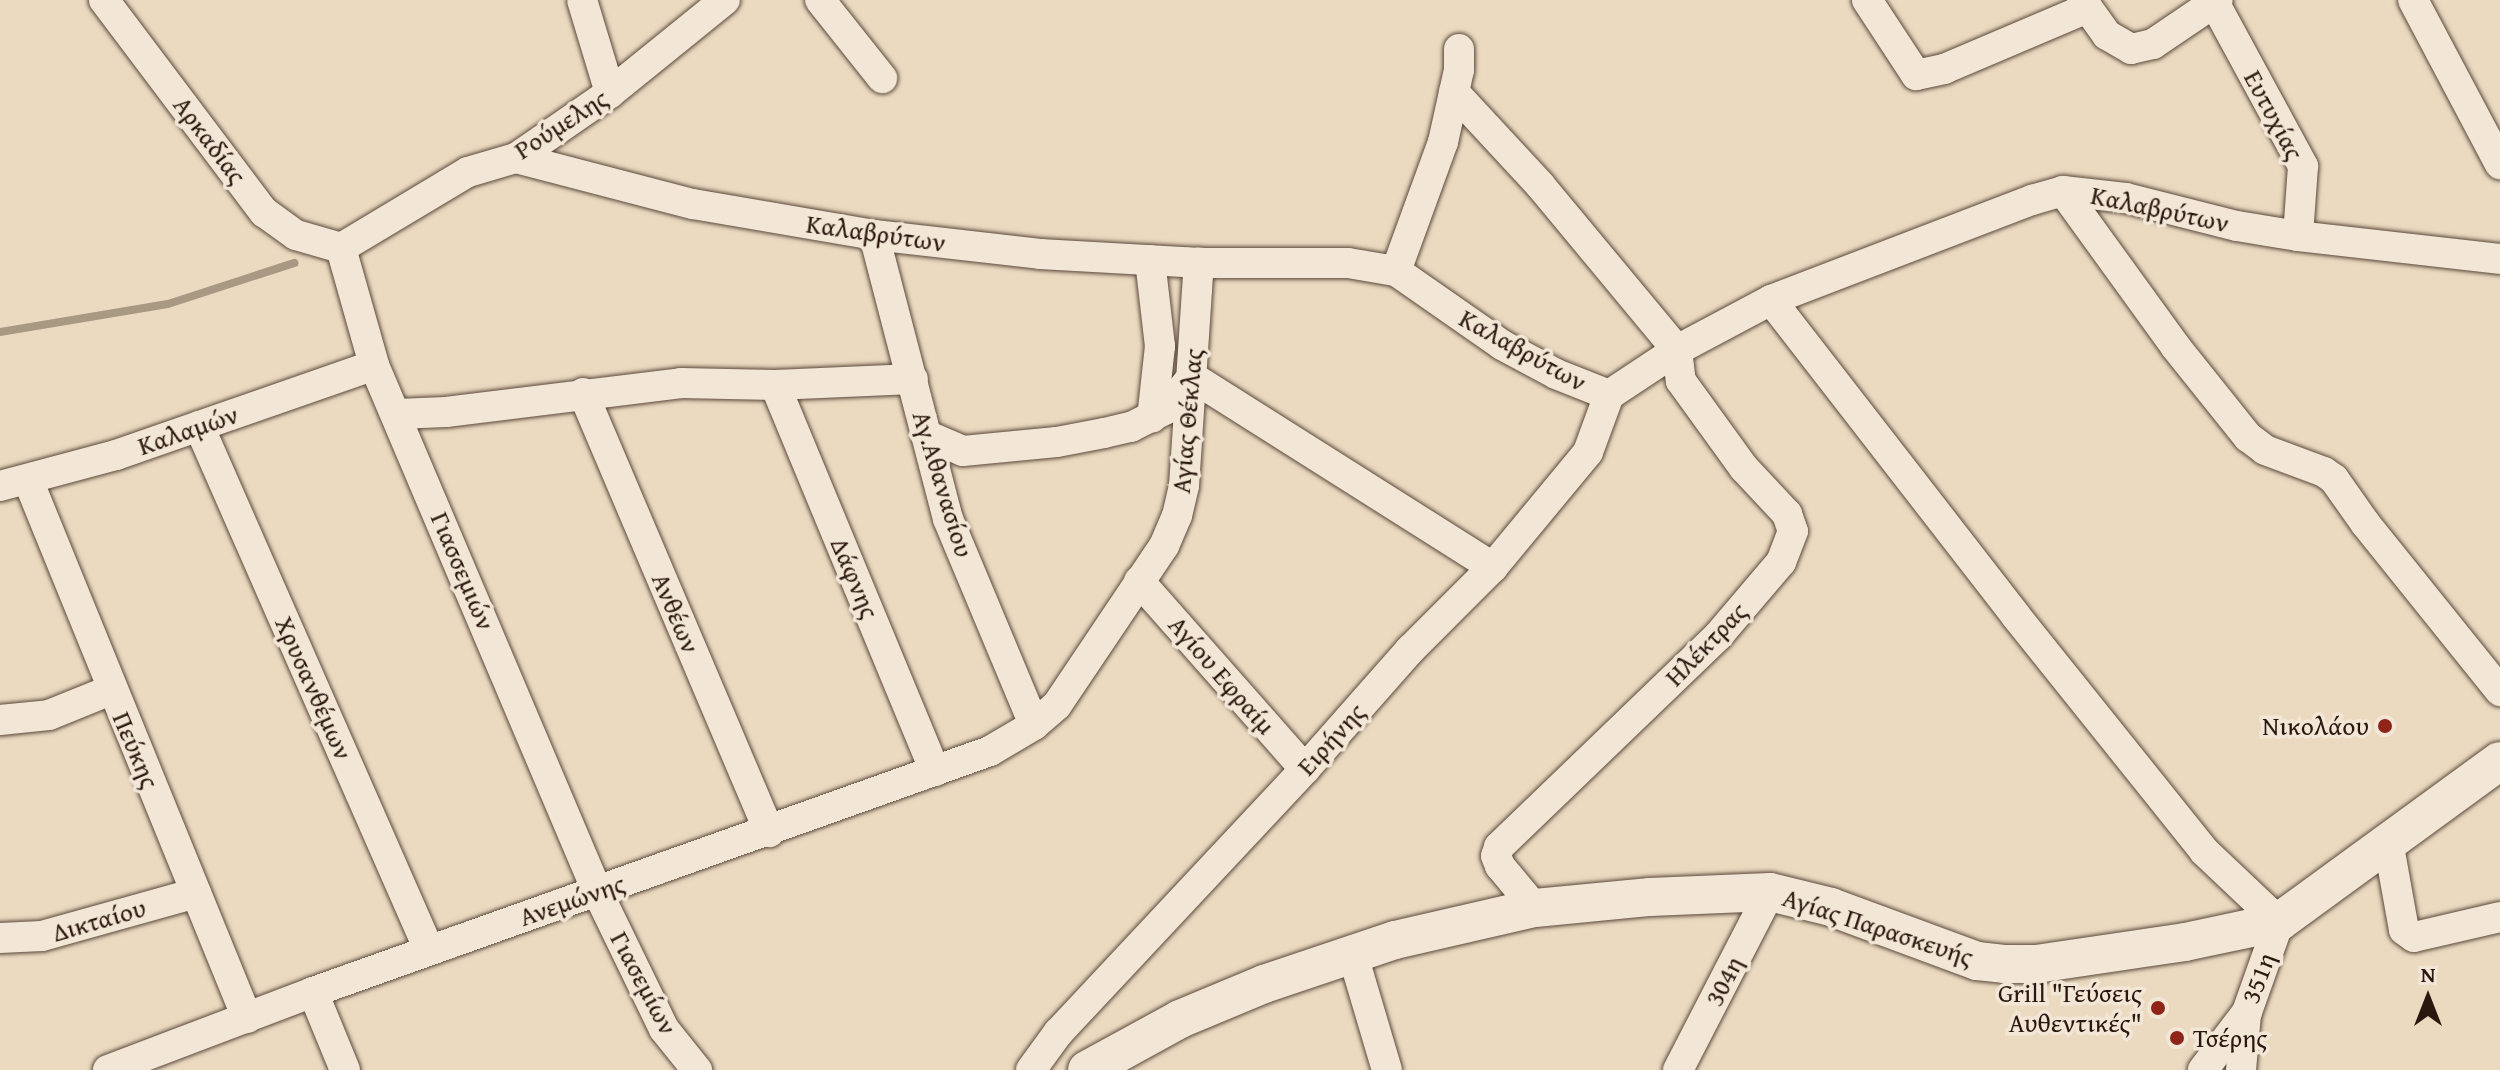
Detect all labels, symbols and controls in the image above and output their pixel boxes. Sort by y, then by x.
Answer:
street label: Ευτυχίας [2237,65,2311,165]
street label: Ρούμελης [508,82,614,166]
street label: Αρκαδίας [167,90,253,190]
street label: Καλαβρύτων [2088,179,2232,239]
street label: Καλαβρύτων [804,208,948,258]
street label: Καλαβρύτων [1454,302,1592,398]
street label: Αγίας Θέκλας [1165,347,1209,495]
street label: Καλαμών [134,398,242,462]
street label: Αγ.Αθανασίου [906,407,980,561]
street label: Γιασσεμιών [424,507,502,635]
street label: Δάφνης [824,533,886,623]
street label: Ανθέων [645,568,707,658]
street label: Ηλέκτρας [1658,596,1754,692]
street label: Αγίου Εφραίμ [1162,609,1282,741]
street label: Χρυσανθέμων [269,612,359,764]
street label: Ειρήνης [1290,696,1372,782]
street label: Πεύκης [106,707,166,793]
place label: Νικολάου [2262,710,2369,742]
marker: Νικολάου [2376,717,2394,735]
street label: Ανεμώνης [515,867,629,933]
street label: Αγίας Παρασκευής [1779,881,1977,973]
street label: Δικταίου [49,892,149,948]
street label: Γιασεμίων [604,926,684,1040]
street label: 351η [2234,948,2282,1008]
street label: 304η [1698,951,1750,1011]
north arrow [2388,958,2468,1038]
text: N [2421,958,2435,990]
place label: Grill "Γεύσεις Αυθεντικές" [1998,977,2142,1038]
marker: Grill "Γεύσεις Αυθεντικές" [2149,999,2167,1017]
place label: Τσέρης [2193,1022,2267,1054]
marker: Τσέρης [2168,1029,2186,1047]

